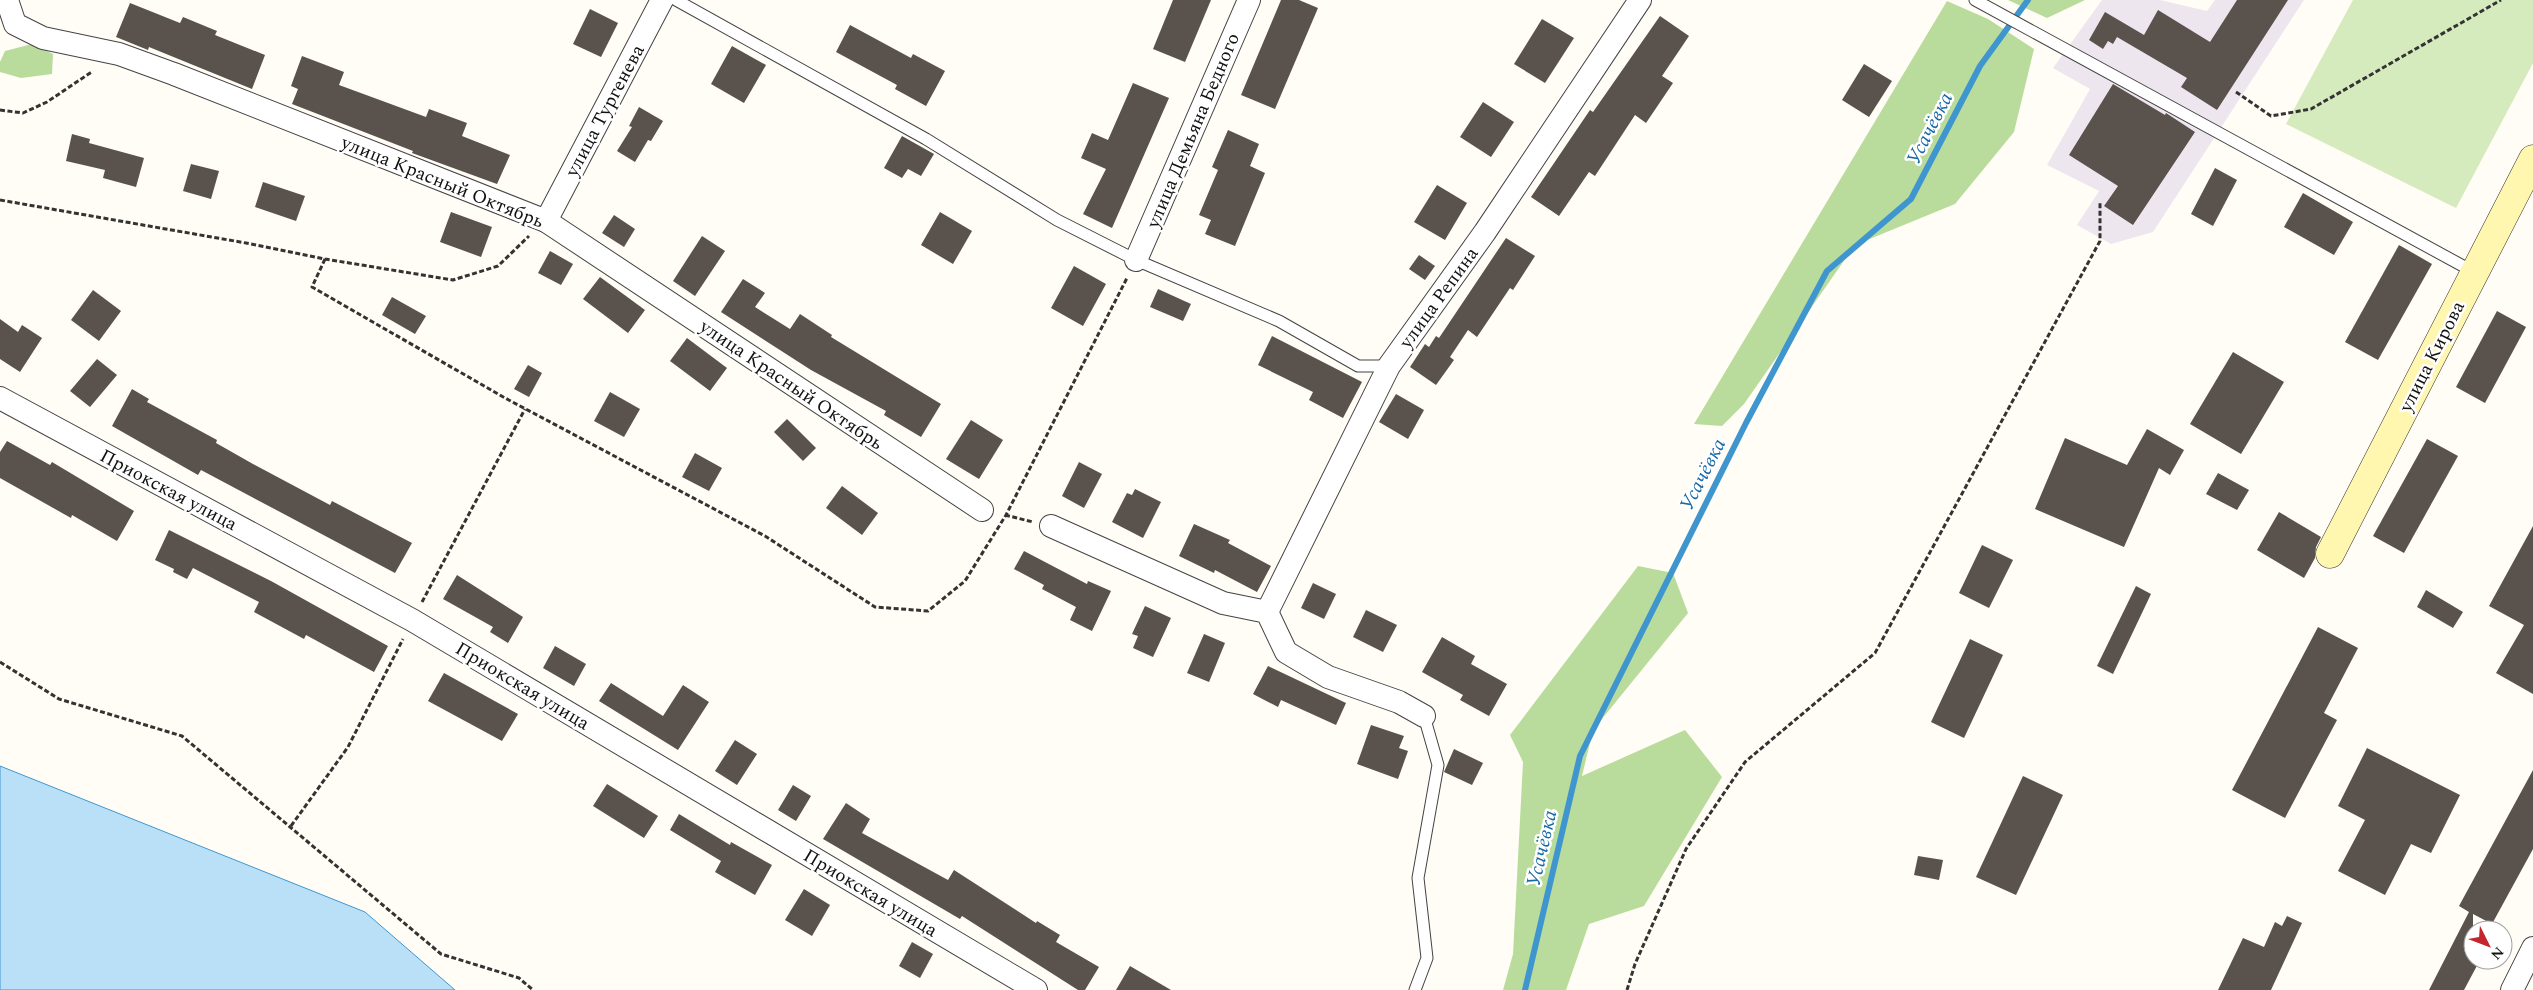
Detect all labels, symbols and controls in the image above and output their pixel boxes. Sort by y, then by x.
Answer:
street label: улица Демьяна Бедного [1139,28,1248,234]
street label: улица Тургенева [558,39,653,183]
water label: Усачёвка [1899,87,1961,170]
street label: улица Красный Октябрь [336,128,548,236]
street label: улица Репина [1392,241,1486,355]
street label: улица Кирова [2391,295,2473,418]
street label: улица Красный Октябрь [693,312,889,458]
water label: Усачёвка [1672,433,1734,516]
street label: Приокская улица [94,442,243,539]
street label: Приокская улица [449,635,596,738]
water label: Усачёвка [1519,807,1565,889]
street label: Приокская улица [797,842,944,945]
north arrow [2463,920,2513,970]
text: N [2486,942,2509,965]

